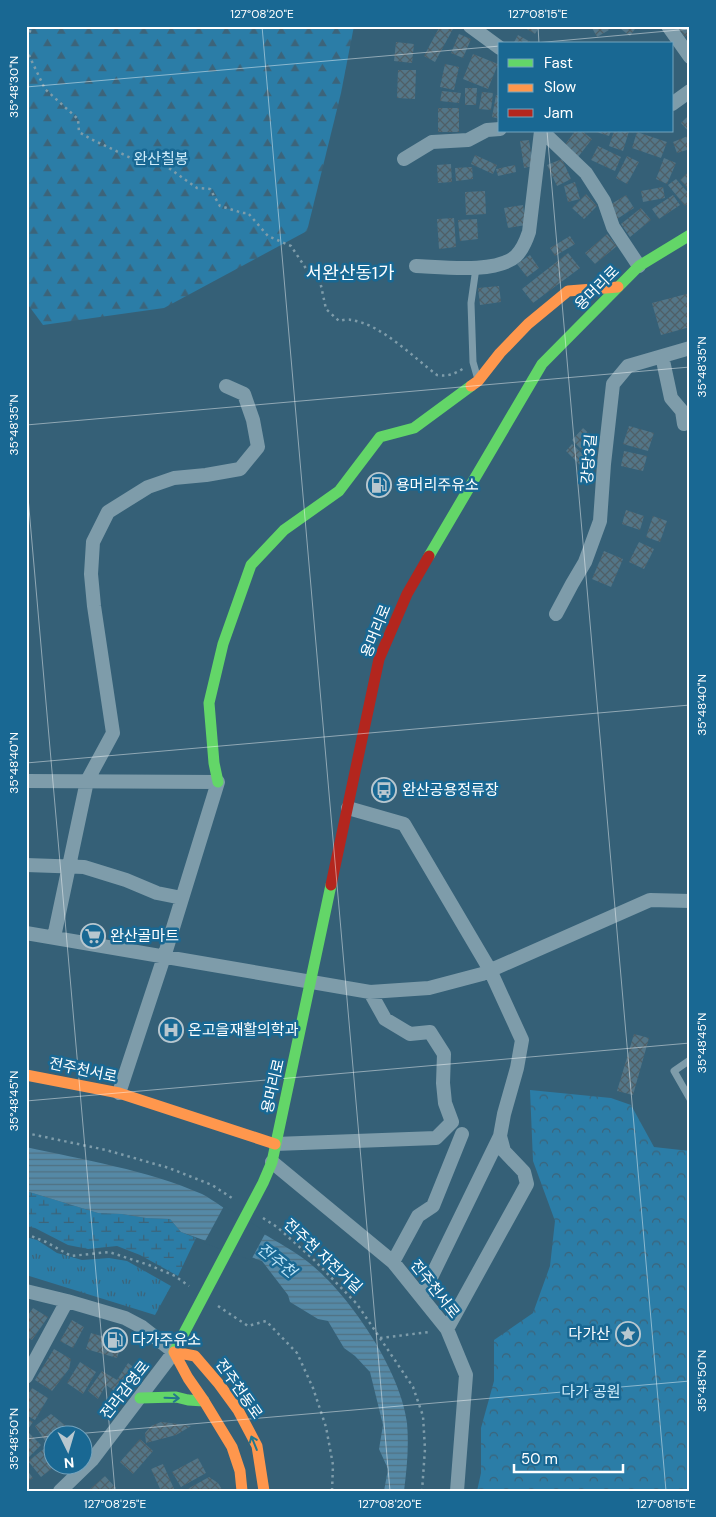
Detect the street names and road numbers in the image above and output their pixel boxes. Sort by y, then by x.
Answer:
street label: 용머리로 [570,261,624,315]
street label: 강당3길 [577,433,601,485]
street label: 용머리로 [356,602,396,660]
street label: 전주천서로 [47,1053,119,1087]
street label: 용머리로 [257,1057,289,1115]
street label: 전주천 자전거길 [279,1214,367,1298]
street label: 전주천서로 [406,1256,464,1322]
street label: 전주천동로 [211,1355,267,1423]
street label: 전라감영로 [96,1357,154,1423]

